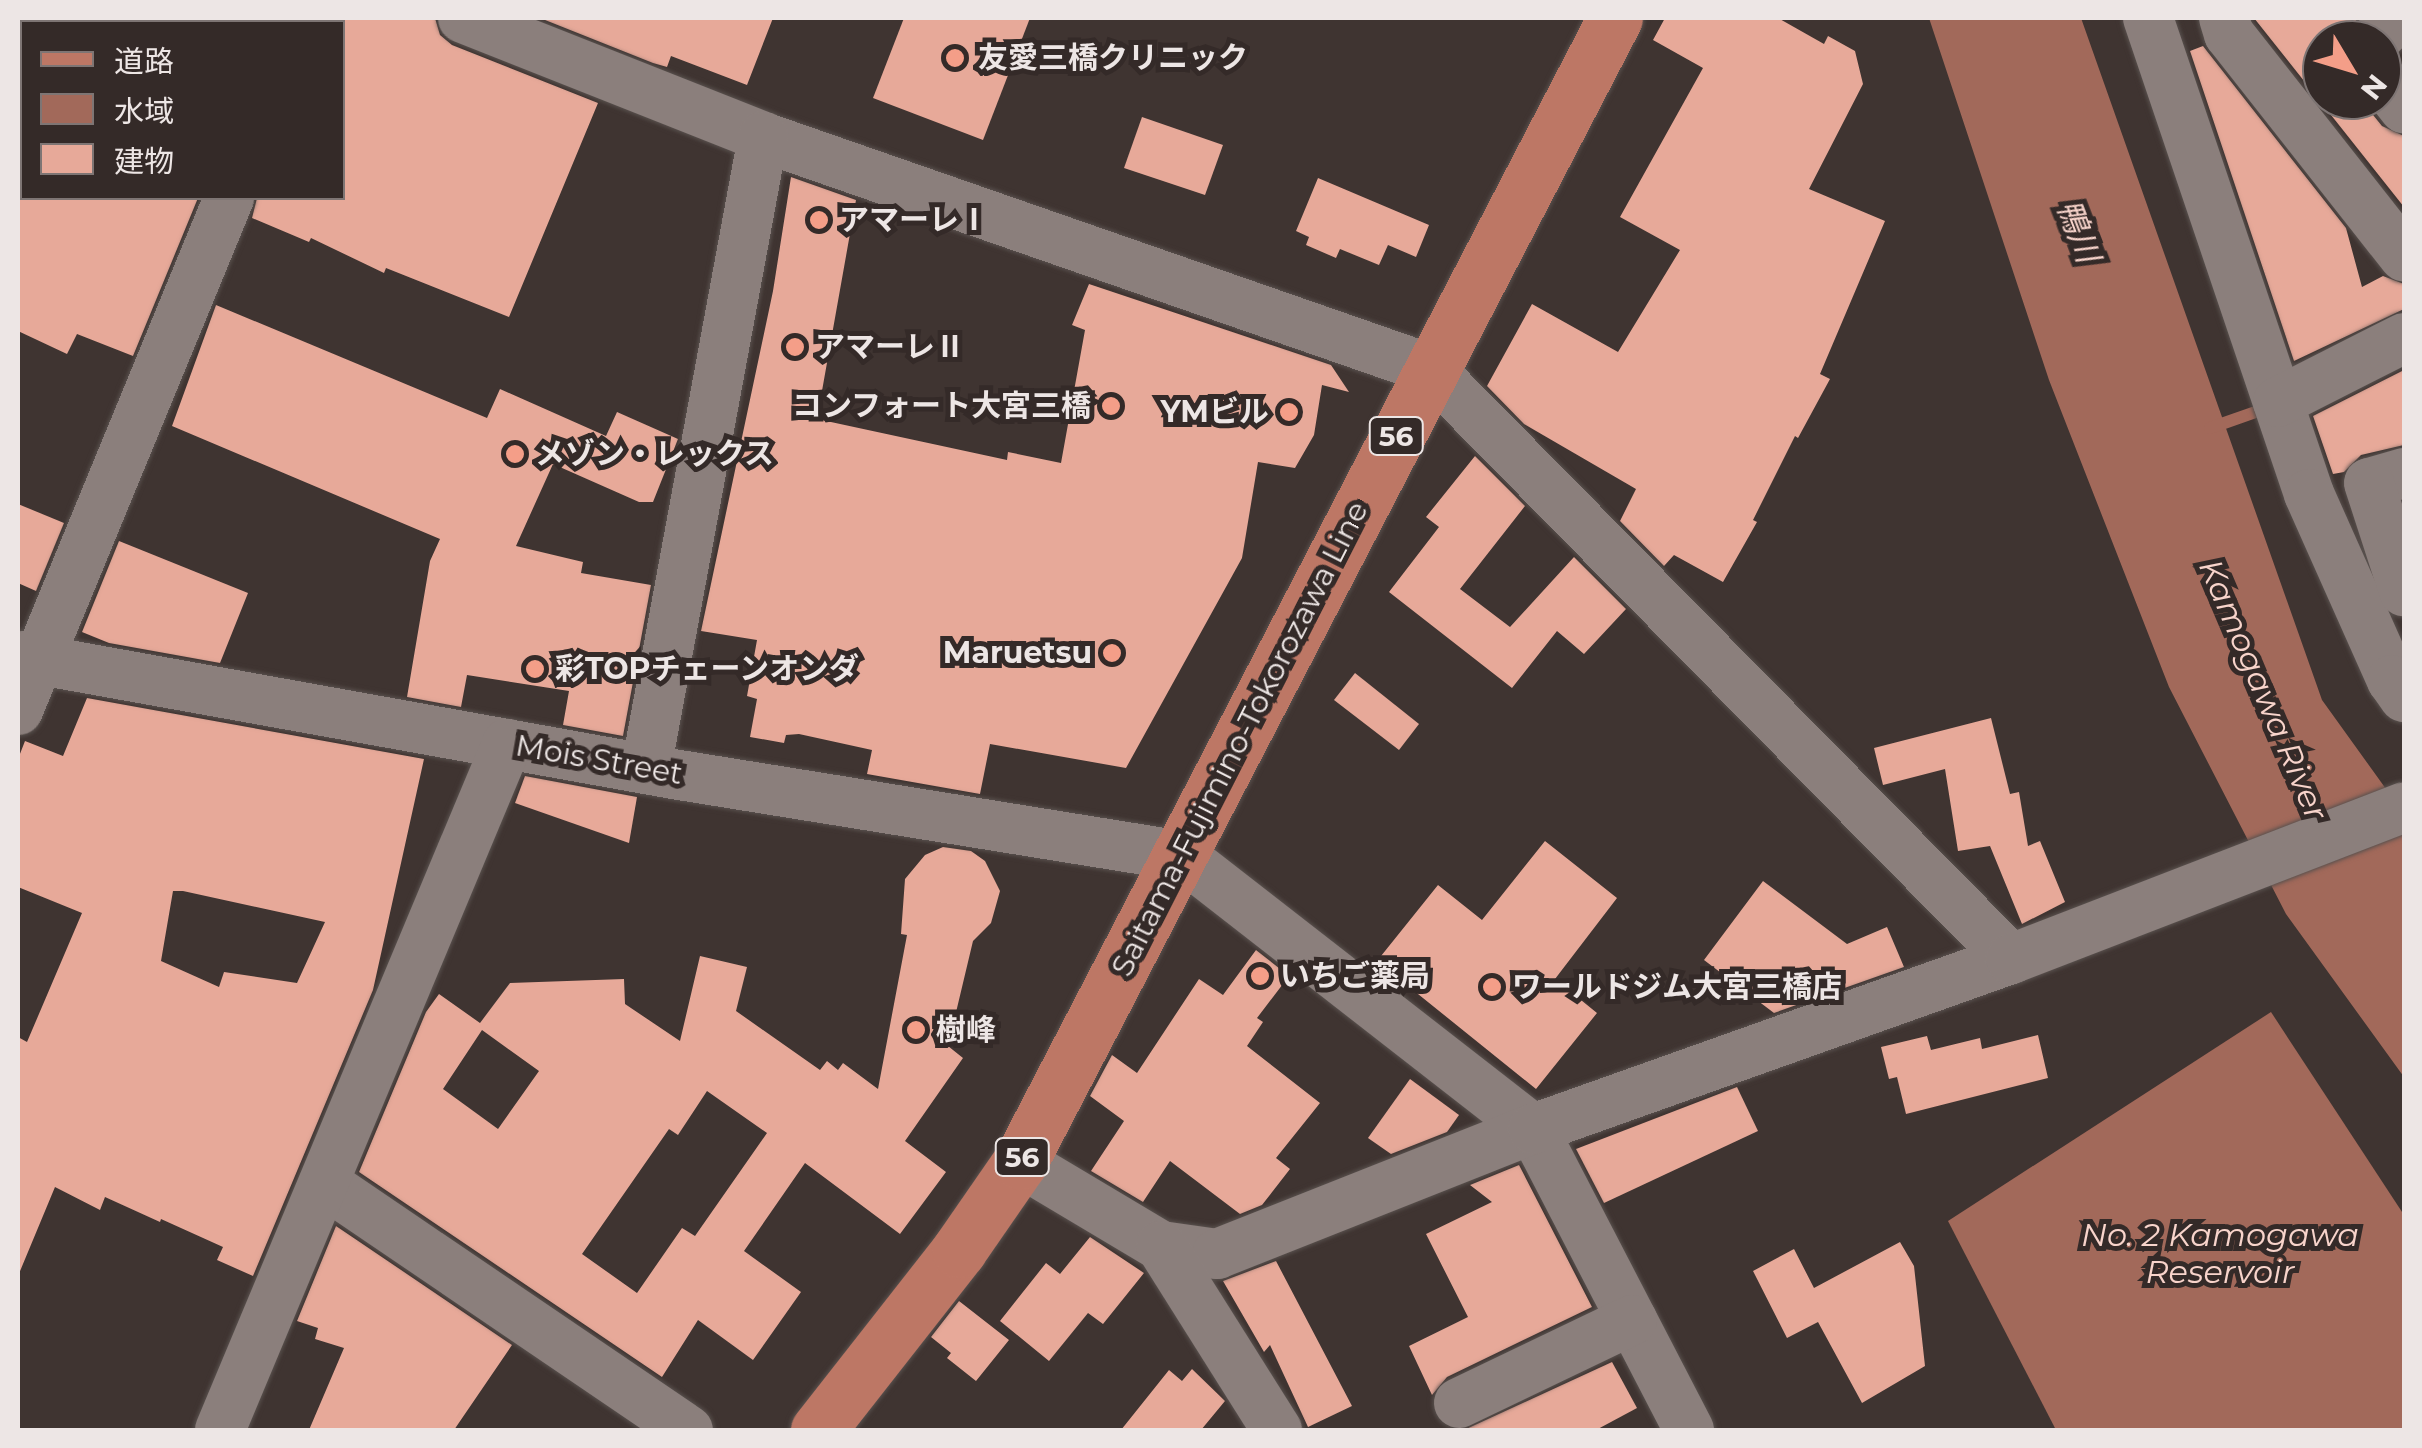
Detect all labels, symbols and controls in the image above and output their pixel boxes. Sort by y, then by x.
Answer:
legend [20,20,345,200]
north arrow [2302,20,2402,120]
place label: 友愛三橋クリニック [978,40,1248,76]
text: 道路 [114,43,174,80]
marker: 友愛三橋クリニック [942,45,968,71]
text: N [2354,68,2394,107]
text: 水域 [114,93,174,130]
text: 建物 [114,143,174,180]
water label: 鴨川 [2049,194,2107,268]
place label: アマーレⅠ [839,202,989,238]
marker: アマーレⅠ [808,209,830,231]
place label: アマーレⅡ [815,329,965,365]
marker: アマーレⅡ [784,336,806,358]
place label: コンフォート大宮三橋 [791,388,1091,424]
place label: YMビル [1160,394,1269,430]
marker: コンフォート大宮三橋 [1100,395,1122,417]
marker: YMビル [1278,401,1300,423]
road number: 56 [1368,413,1424,459]
place label: メゾン・レックス [535,436,775,472]
marker: メゾン・レックス [504,443,526,465]
street label: Saitama-Fujimino-Tokorozawa Line [1104,496,1376,982]
water label: Kamogawa River [2191,554,2335,826]
place label: Maruetsu [943,635,1092,671]
marker: Maruetsu [1101,642,1123,664]
place label: 彩TOPチェーンオンダ [555,651,861,687]
marker: 彩TOPチェーンオンダ [524,658,546,680]
street label: Mois Street [513,728,685,792]
place label: いちご薬局 [1280,958,1430,994]
marker: いちご薬局 [1249,965,1271,987]
place label: ワールドジム大宮三橋店 [1512,969,1842,1005]
marker: ワールドジム大宮三橋店 [1481,976,1503,998]
place label: 樹峰 [936,1012,996,1048]
marker: 樹峰 [905,1019,927,1041]
road number: 56 [994,1134,1050,1180]
water label: No. 2 Kamogawa Reservoir [2081,1217,2359,1292]

